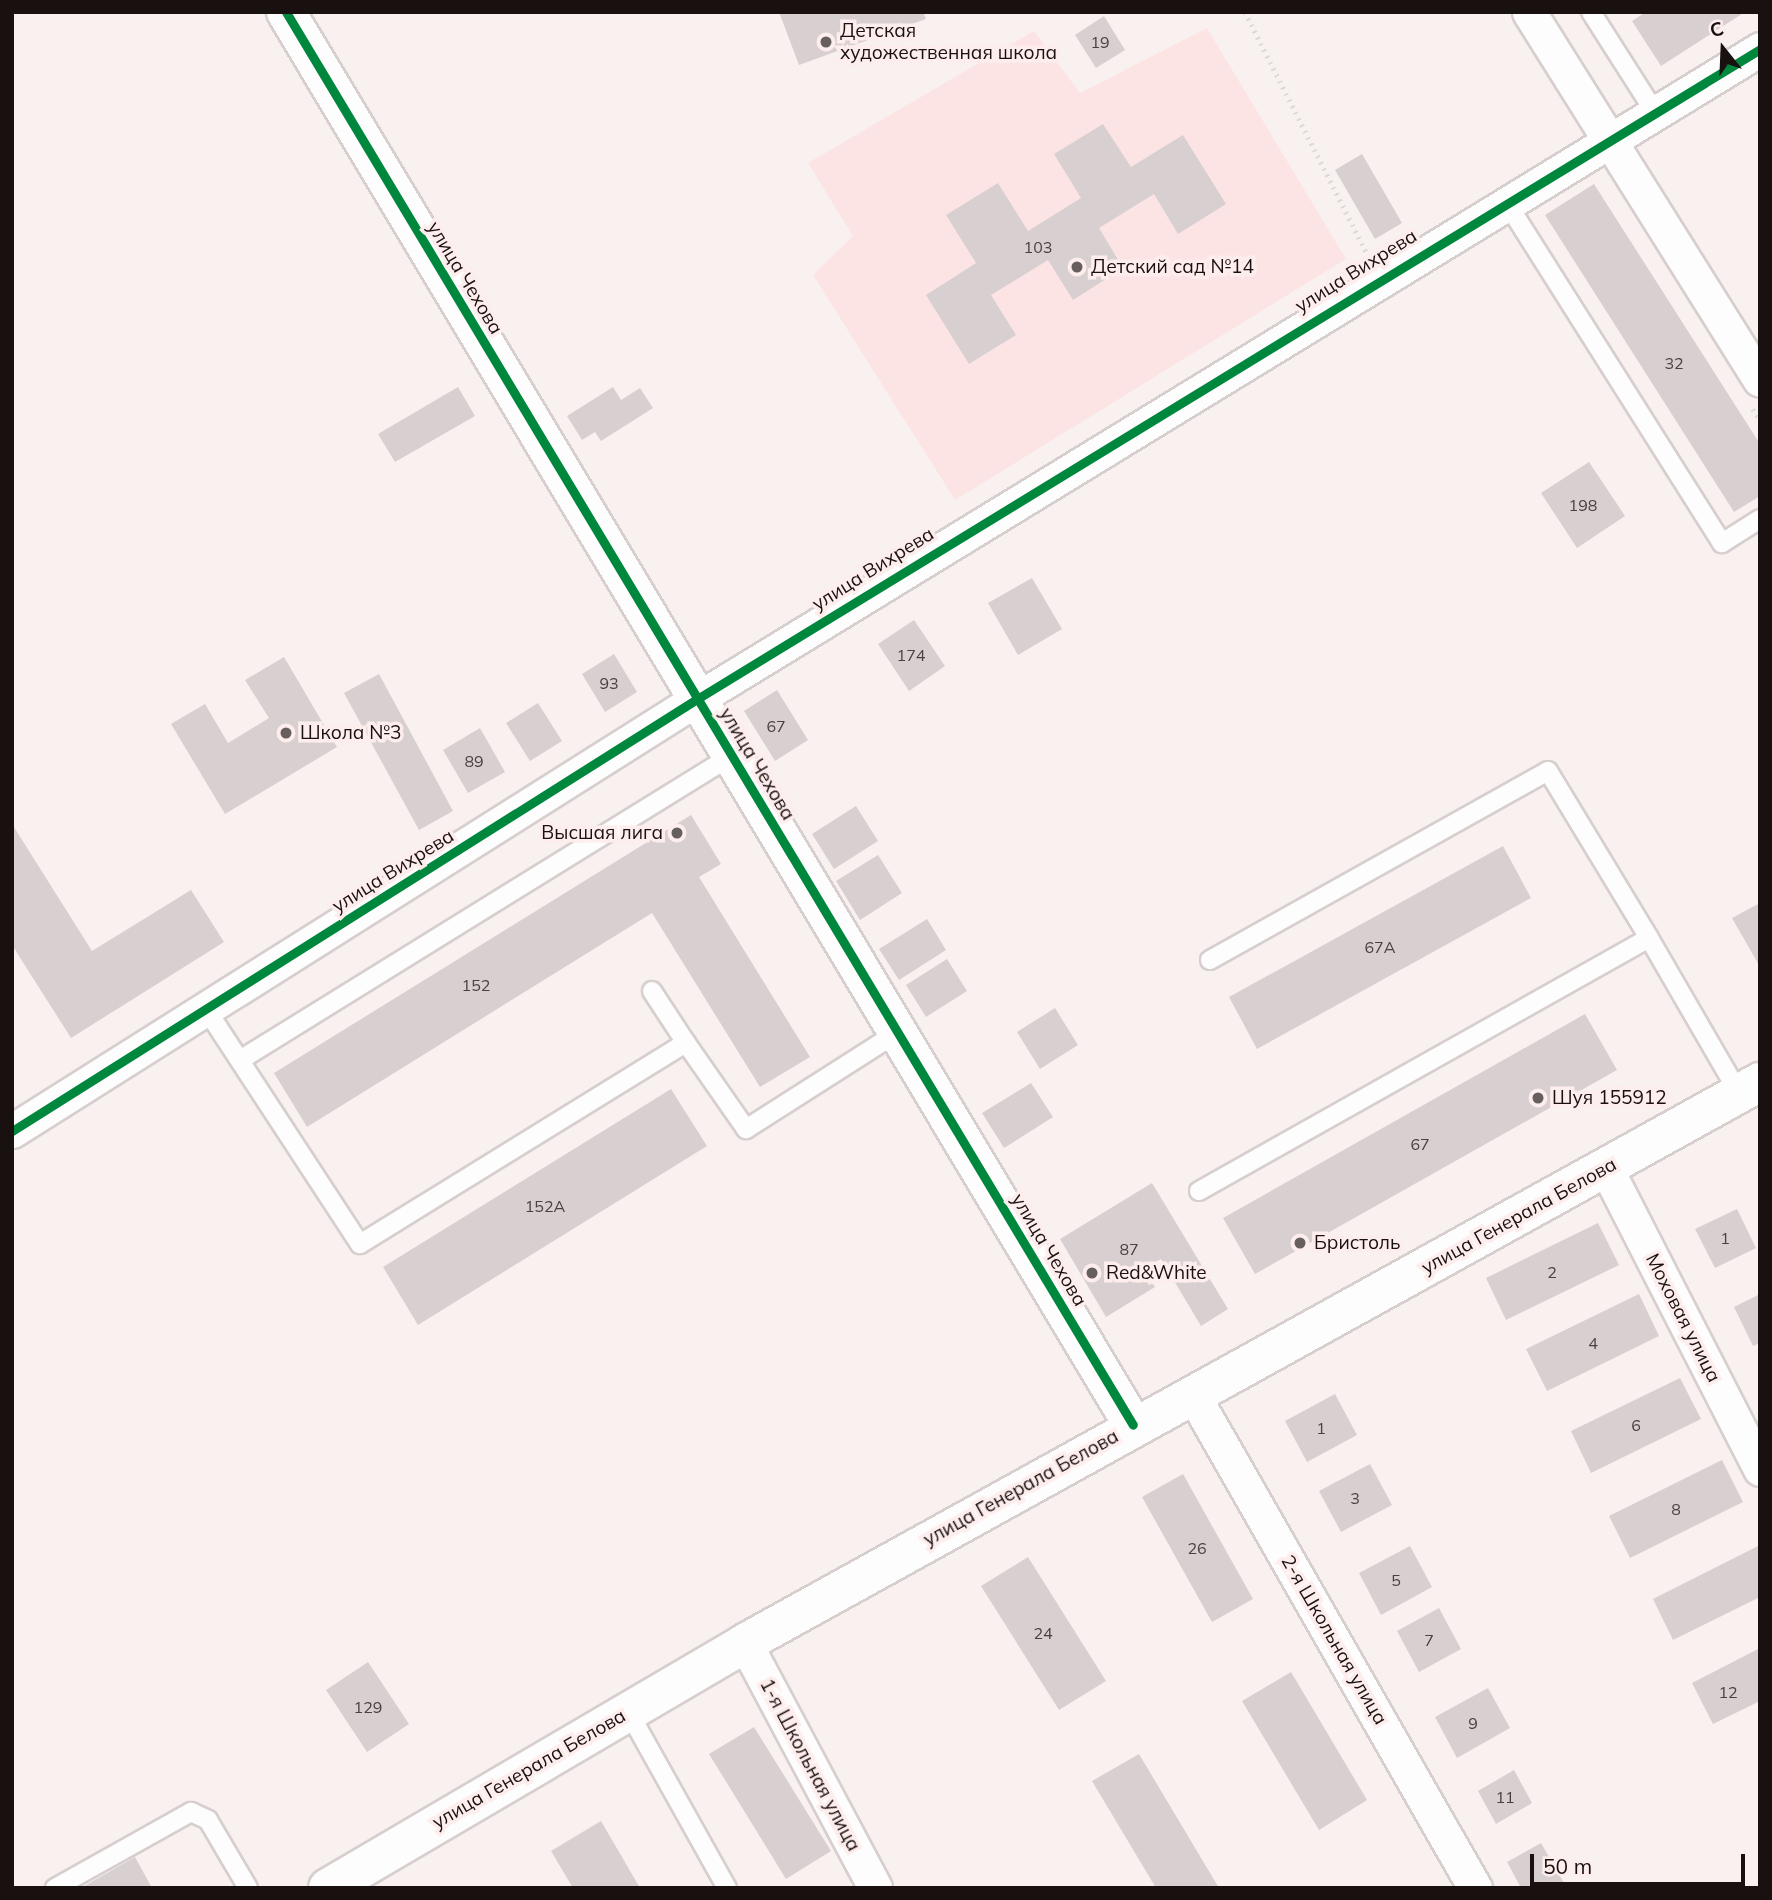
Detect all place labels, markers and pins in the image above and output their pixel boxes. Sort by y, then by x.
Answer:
place label: Детская художественная школа [840,20,1057,64]
marker: Детская художественная школа [818,34,834,50]
place label: Детский сад №14 [1091,256,1254,278]
marker: Детский сад №14 [1069,259,1085,275]
place label: Школа №3 [300,722,401,744]
marker: Школа №3 [278,725,294,741]
place label: Высшая лига [541,822,663,844]
marker: Высшая лига [669,825,685,841]
place label: Шуя 155912 [1552,1087,1667,1109]
marker: Шуя 155912 [1530,1090,1546,1106]
place label: Бристоль [1314,1232,1400,1254]
marker: Бристоль [1292,1235,1308,1251]
place label: Red&White [1106,1262,1207,1284]
marker: Red&White [1084,1265,1100,1281]

